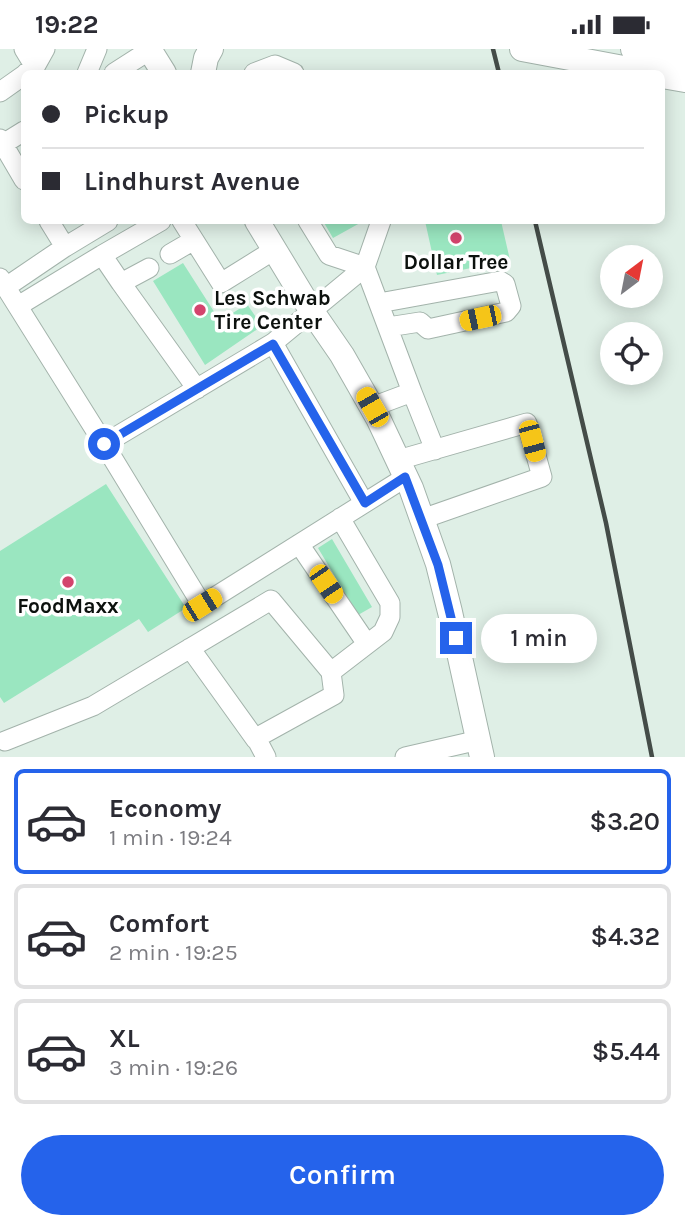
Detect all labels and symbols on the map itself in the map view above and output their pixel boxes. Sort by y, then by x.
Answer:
marker: Dollar Tree [448,230,464,246]
north arrow [600,245,663,308]
place label: Dollar Tree [404,250,508,274]
place label: Les Schwab Tire Center [214,286,331,334]
marker: Les Schwab Tire Center [192,302,208,318]
car [458,303,503,333]
car [353,384,392,430]
car [517,418,548,464]
route start [88,428,120,460]
car [306,561,347,607]
marker: FoodMaxx [60,574,76,590]
car [179,585,226,625]
place label: FoodMaxx [17,594,119,618]
callout: 1 min [480,613,596,663]
route end [440,622,472,654]

